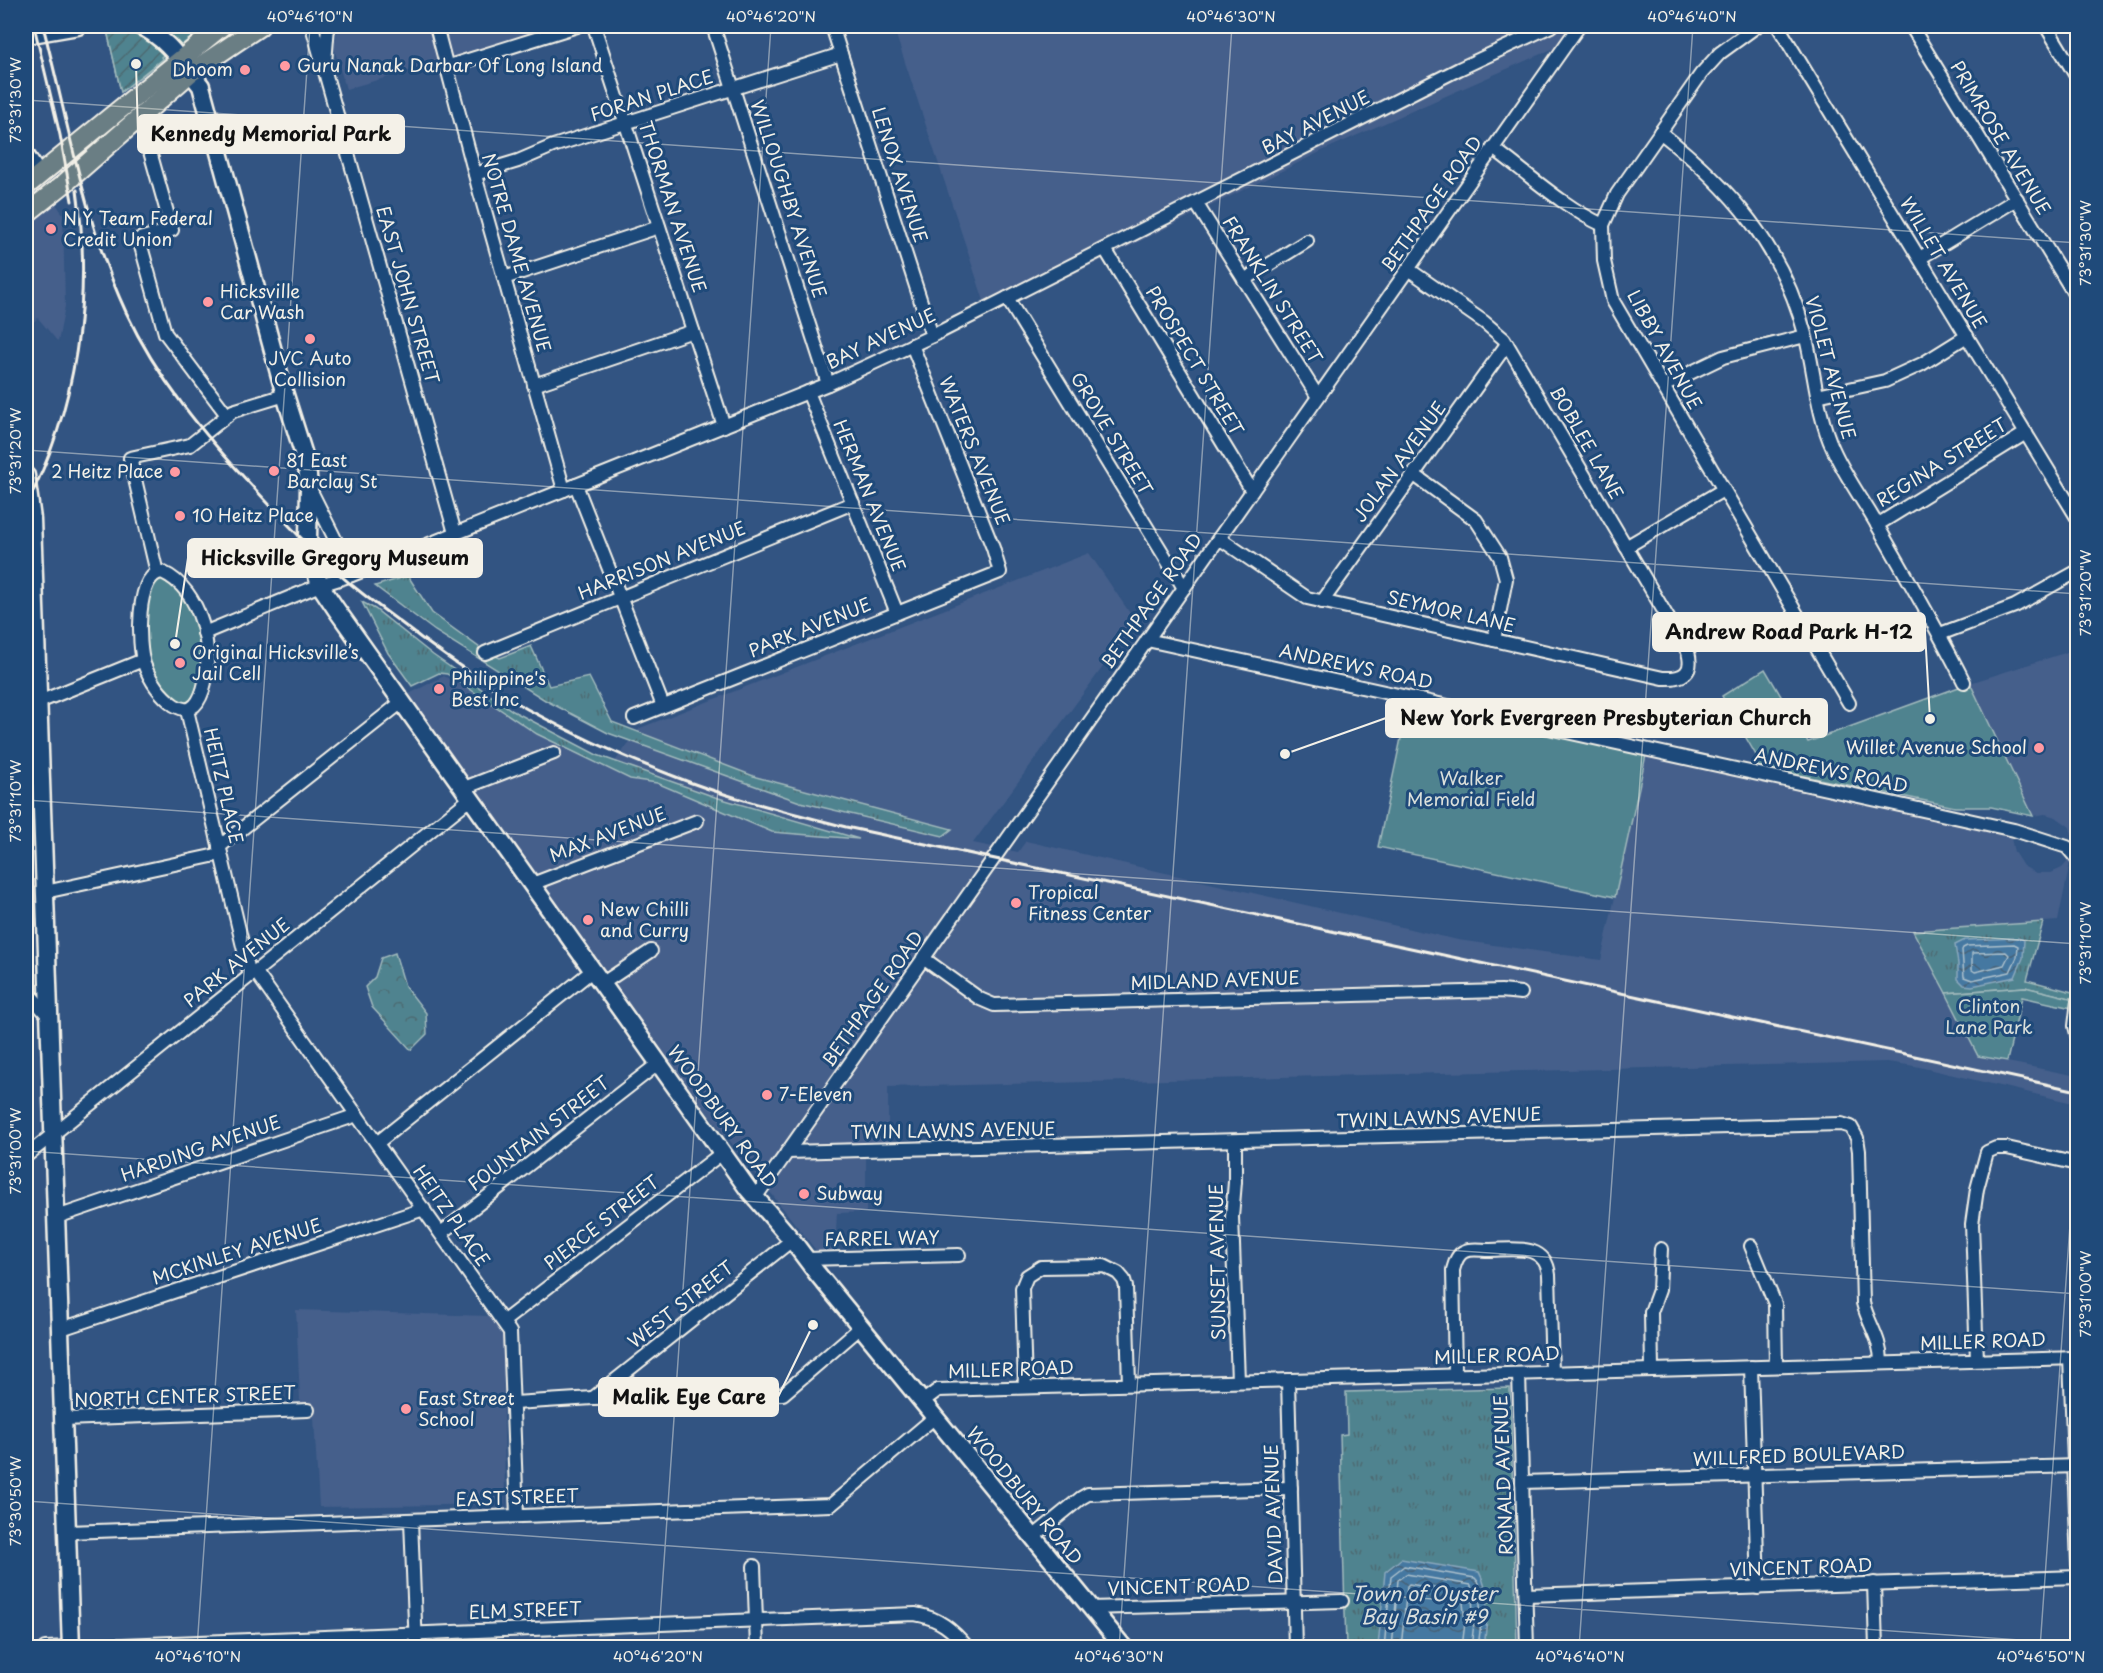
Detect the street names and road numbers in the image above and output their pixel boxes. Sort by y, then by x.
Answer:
street label: PRIMROSE AVENUE [1944,55,2058,220]
street label: FORAN PLACE [586,62,717,127]
street label: BAY AVENUE [1256,83,1374,161]
street label: WILLOUGHBY AVENUE [745,96,834,301]
street label: LENOX AVENUE [866,103,935,246]
street label: THORMAN AVENUE [633,117,714,296]
street label: BETHPAGE ROAD [1374,130,1488,277]
street label: NOTRE DAME AVENUE [476,150,559,355]
street label: WILLET AVENUE [1894,191,1994,333]
street label: EAST JOHN STREET [370,202,447,387]
street label: FRANKLIN STREET [1217,210,1330,369]
street label: PROSPECT STREET [1140,280,1251,441]
street label: LIBBY AVENUE [1621,285,1709,414]
street label: VIOLET AVENUE [1799,293,1864,442]
street label: BAY AVENUE [821,300,940,375]
street label: GROVE STREET [1065,367,1160,501]
street label: WATERS AVENUE [933,372,1018,529]
street label: BOBLEE LANE [1544,380,1631,504]
street label: JOLAN AVENUE [1346,395,1452,527]
street label: REGINA STREET [1870,410,2013,513]
street label: HERMAN AVENUE [828,415,913,576]
street label: HARRISON AVENUE [573,514,750,606]
street label: BETHPAGE ROAD [1094,527,1208,674]
street label: SEYMOR LANE [1384,583,1518,638]
street label: PARK AVENUE [744,590,875,663]
street label: ANDREWS ROAD [1277,636,1436,695]
street label: HEITZ PLACE [198,725,251,846]
street label: ANDREWS ROAD [1752,740,1911,799]
street label: MAX AVENUE [545,799,670,868]
street label: PARK AVENUE [177,910,295,1013]
street label: BETHPAGE ROAD [815,925,929,1072]
street label: MIDLAND AVENUE [1130,963,1300,996]
street label: WOODBURY ROAD [662,1039,784,1193]
street label: FOUNTAIN STREET [462,1068,615,1197]
street label: TWIN LAWNS AVENUE [1336,1099,1542,1134]
street label: HARDING AVENUE [117,1108,284,1188]
street label: TWIN LAWNS AVENUE [850,1114,1056,1145]
street label: HEITZ PLACE [407,1159,497,1271]
street label: PIERCE STREET [538,1168,665,1276]
street label: SUNSET AVENUE [1202,1184,1231,1341]
street label: MCKINLEY AVENUE [148,1210,325,1291]
street label: FARREL WAY [824,1223,940,1252]
street label: WEST STREET [621,1253,739,1354]
street label: MILLER ROAD [1919,1325,2046,1356]
street label: MILLER ROAD [1433,1339,1560,1370]
street label: MILLER ROAD [947,1353,1074,1384]
street label: NORTH CENTER STREET [74,1378,297,1413]
street label: RONALD AVENUE [1486,1394,1519,1556]
street label: WOODBURY ROAD [961,1420,1090,1570]
street label: WILLFRED BOULEVARD [1692,1437,1906,1472]
street label: DAVID AVENUE [1257,1444,1288,1584]
street label: EAST STREET [455,1481,580,1512]
street label: VINCENT ROAD [1729,1551,1873,1582]
street label: VINCENT ROAD [1107,1570,1251,1601]
street label: ELM STREET [468,1594,583,1625]

